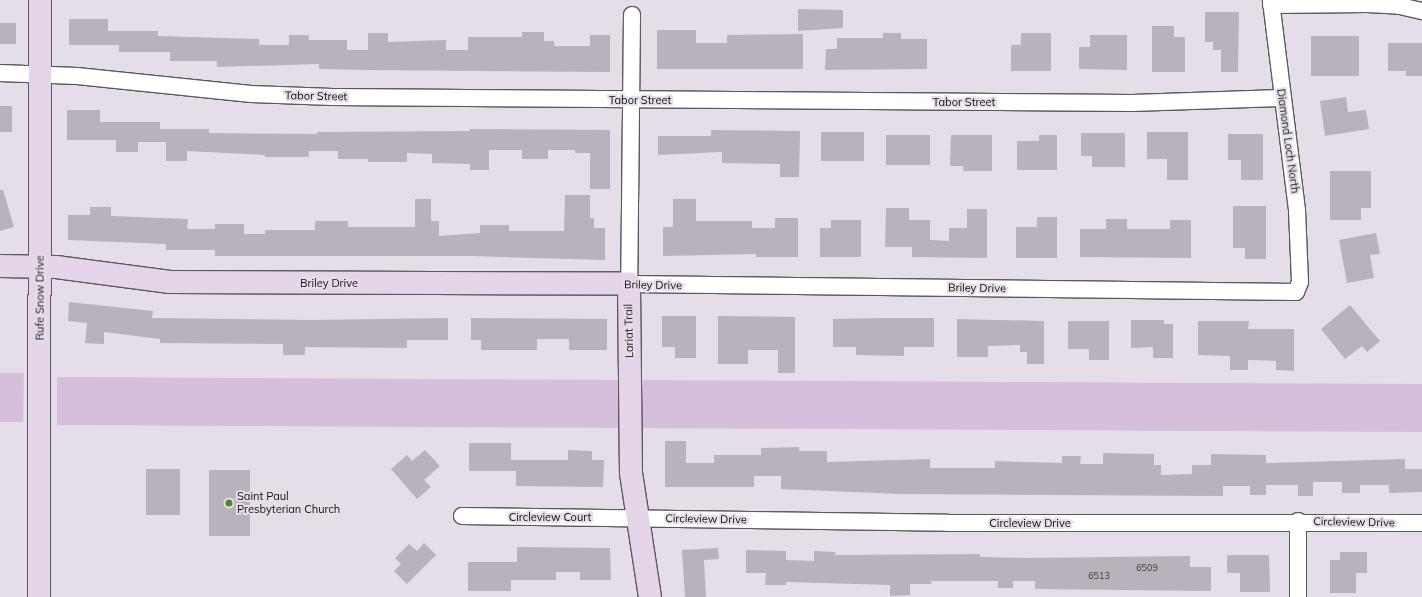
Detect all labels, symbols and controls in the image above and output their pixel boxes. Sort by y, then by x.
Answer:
street label: Diamond Loch North [1274,88,1302,194]
street label: Tabor Street [285,89,347,103]
street label: Tabor Street [609,93,671,107]
street label: Tabor Street [933,95,995,109]
street label: Rufe Snow Drive [33,256,47,340]
street label: Briley Drive [300,276,358,290]
street label: Briley Drive [624,278,682,292]
street label: Briley Drive [948,281,1006,295]
street label: Lariat Trail [622,304,636,358]
place label: Saint Paul Presbyterian Church [237,490,340,516]
marker: Saint Paul Presbyterian Church [224,498,234,508]
street label: Circleview Court [509,510,591,524]
street label: Circleview Drive [665,512,747,526]
street label: Circleview Drive [1313,515,1395,529]
street label: Circleview Drive [989,516,1071,530]
house number: 6509 [1136,563,1158,573]
house number: 6513 [1088,571,1110,581]

